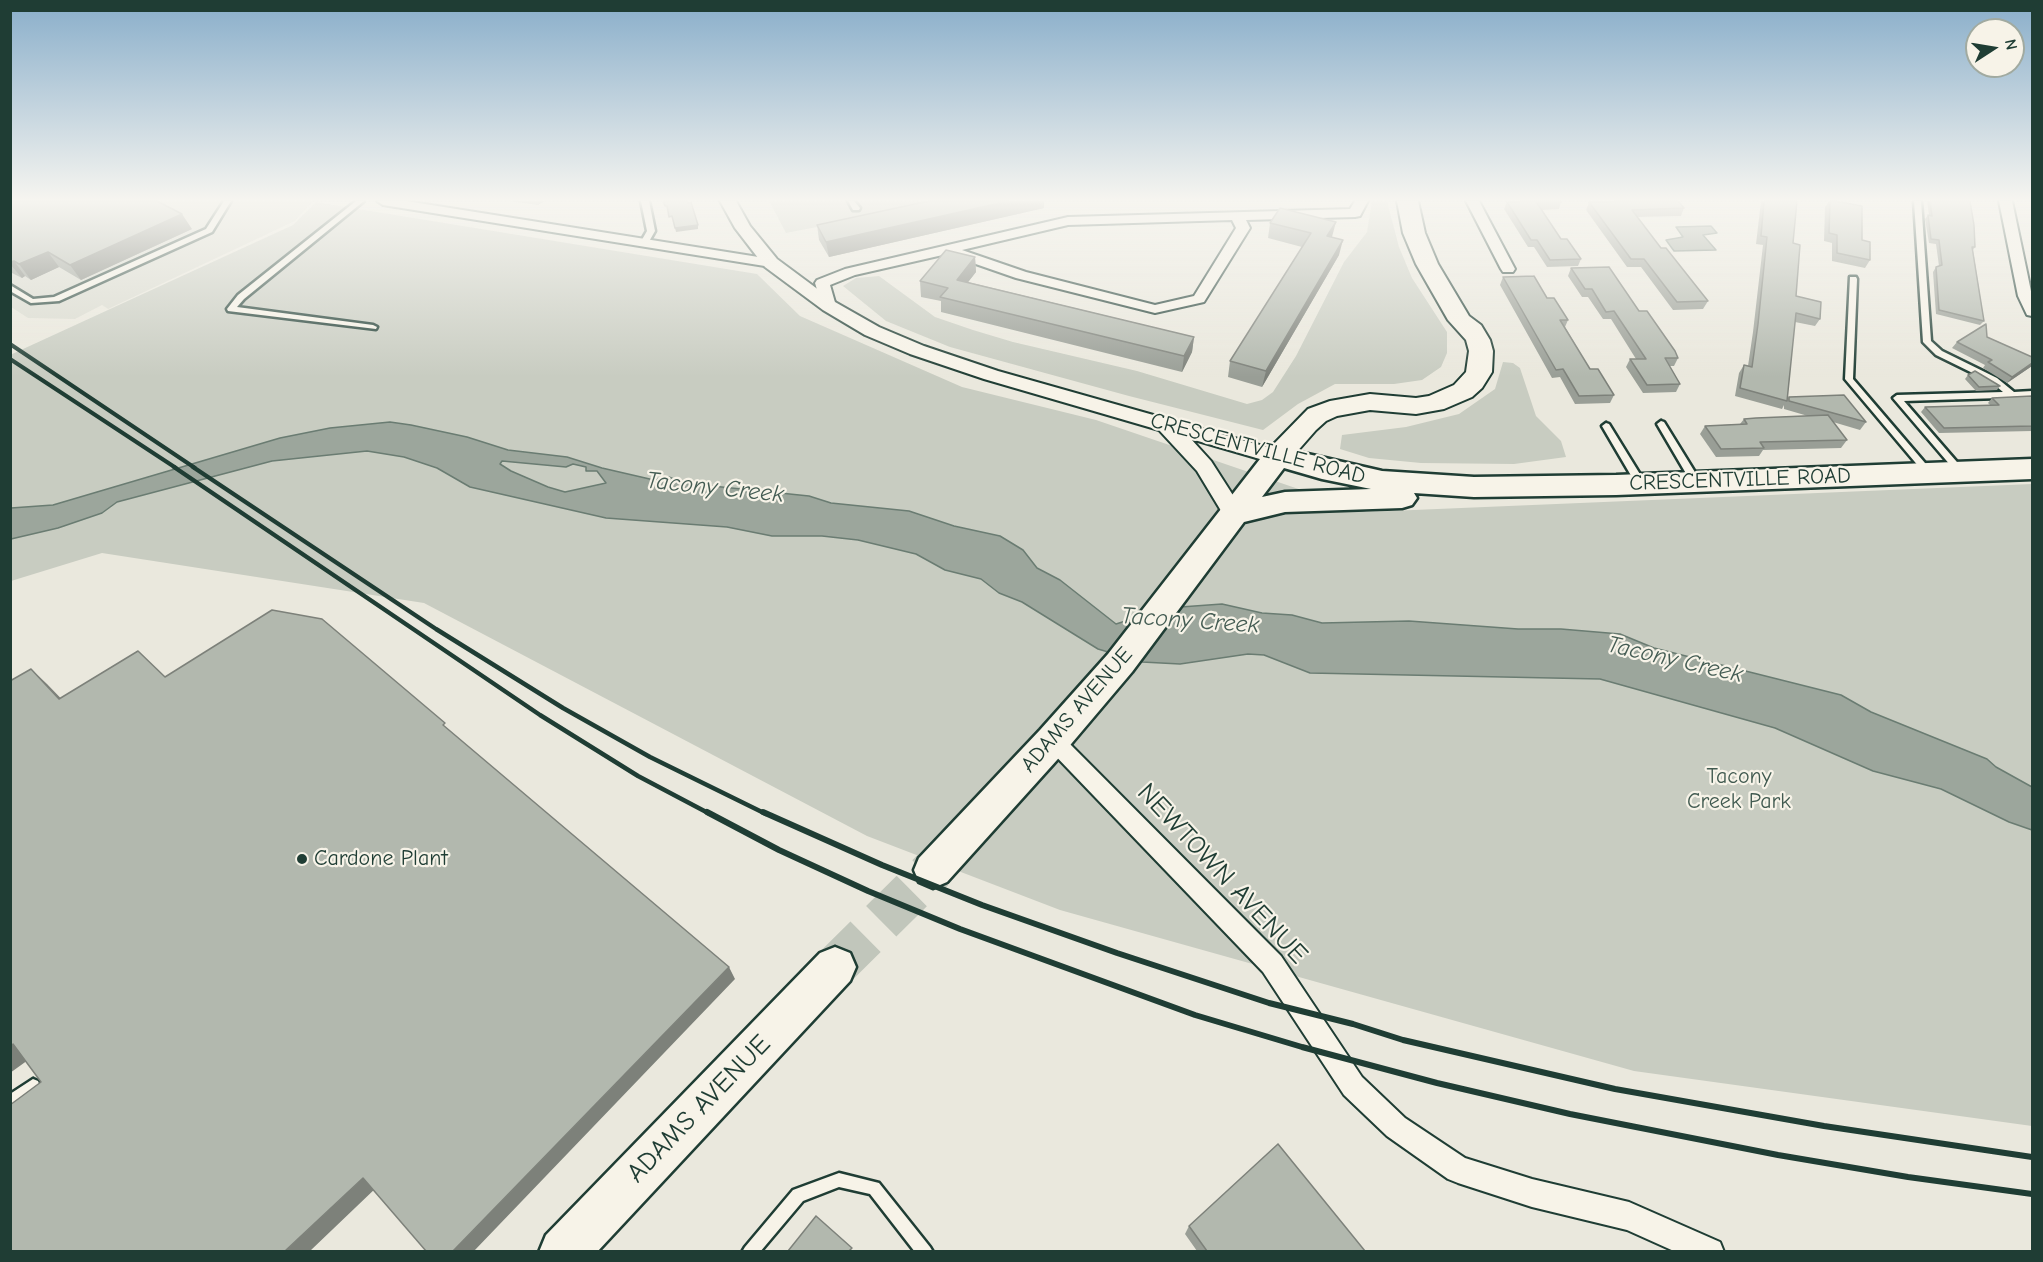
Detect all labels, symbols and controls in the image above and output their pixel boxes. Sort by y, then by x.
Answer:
north arrow [1965,18,2025,78]
text: N [2001,38,2021,52]
street label: CRESCENTVILLE ROAD [1148,408,1368,490]
street label: CRESCENTVILLE ROAD [1629,463,1851,497]
water label: Tacony Creek [645,466,785,510]
water label: Tacony Creek [1120,602,1260,640]
water label: Tacony Creek [1604,630,1746,690]
street label: ADAMS AVENUE [1015,642,1139,778]
park label: Tacony Creek Park [1687,764,1791,816]
street label: NEWTOWN AVENUE [1130,777,1314,971]
place label: Cardone Plant [314,846,448,872]
marker: Cardone Plant [295,852,309,866]
street label: ADAMS AVENUE [620,1028,778,1190]

